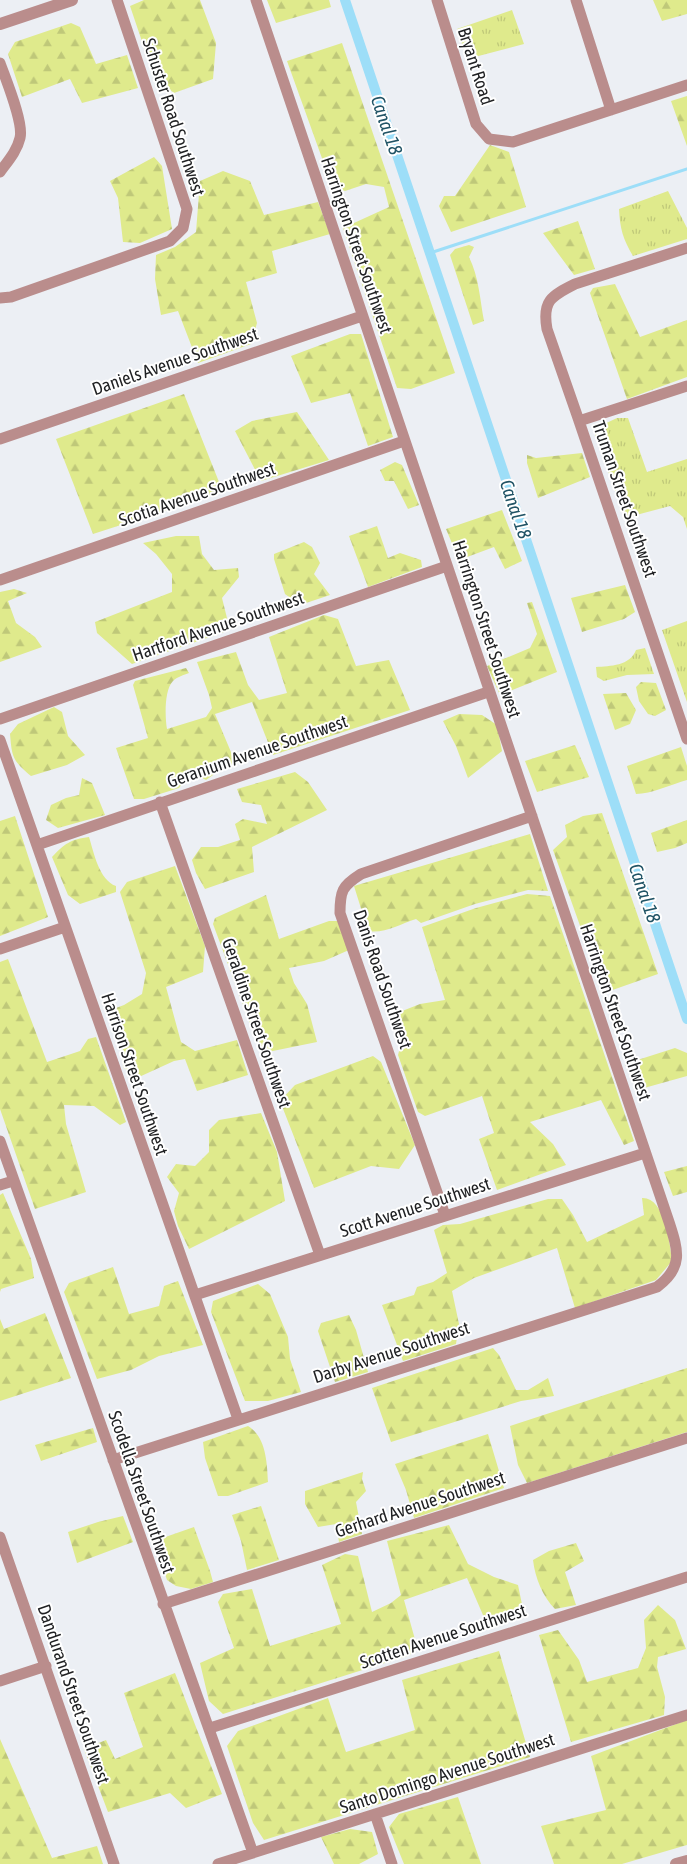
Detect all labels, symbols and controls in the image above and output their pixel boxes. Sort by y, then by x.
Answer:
street label: Bryant Road [454,25,498,107]
street label: Schuster Road Southwest [139,35,209,199]
water label: Canal 18 [367,93,407,157]
street label: Harrington Street Southwest [317,154,397,336]
street label: Daniels Avenue Southwest [89,323,261,399]
street label: Truman Street Southwest [588,418,662,580]
street label: Scotia Avenue Southwest [116,457,278,531]
water label: Canal 18 [496,477,536,541]
street label: Harrington Street Southwest [448,538,526,720]
street label: Hartford Avenue Southwest [129,587,307,665]
street label: Geranium Avenue Southwest [164,710,350,792]
water label: Canal 18 [625,861,665,925]
street label: Danis Road Southwest [349,907,417,1051]
street label: Harrington Street Southwest [576,921,656,1103]
street label: Geraldine Street Southwest [218,935,296,1111]
street label: Harrison Street Southwest [97,990,173,1158]
street label: Scott Avenue Southwest [337,1173,493,1241]
street label: Darby Avenue Southwest [310,1317,472,1387]
street label: Scodella Street Southwest [104,1408,180,1576]
street label: Gerhard Avenue Southwest [332,1467,508,1541]
street label: Scotten Avenue Southwest [357,1599,529,1673]
street label: Dandurand Street Southwest [33,1602,115,1786]
street label: Santo Domingo Avenue Southwest [337,1728,557,1818]

